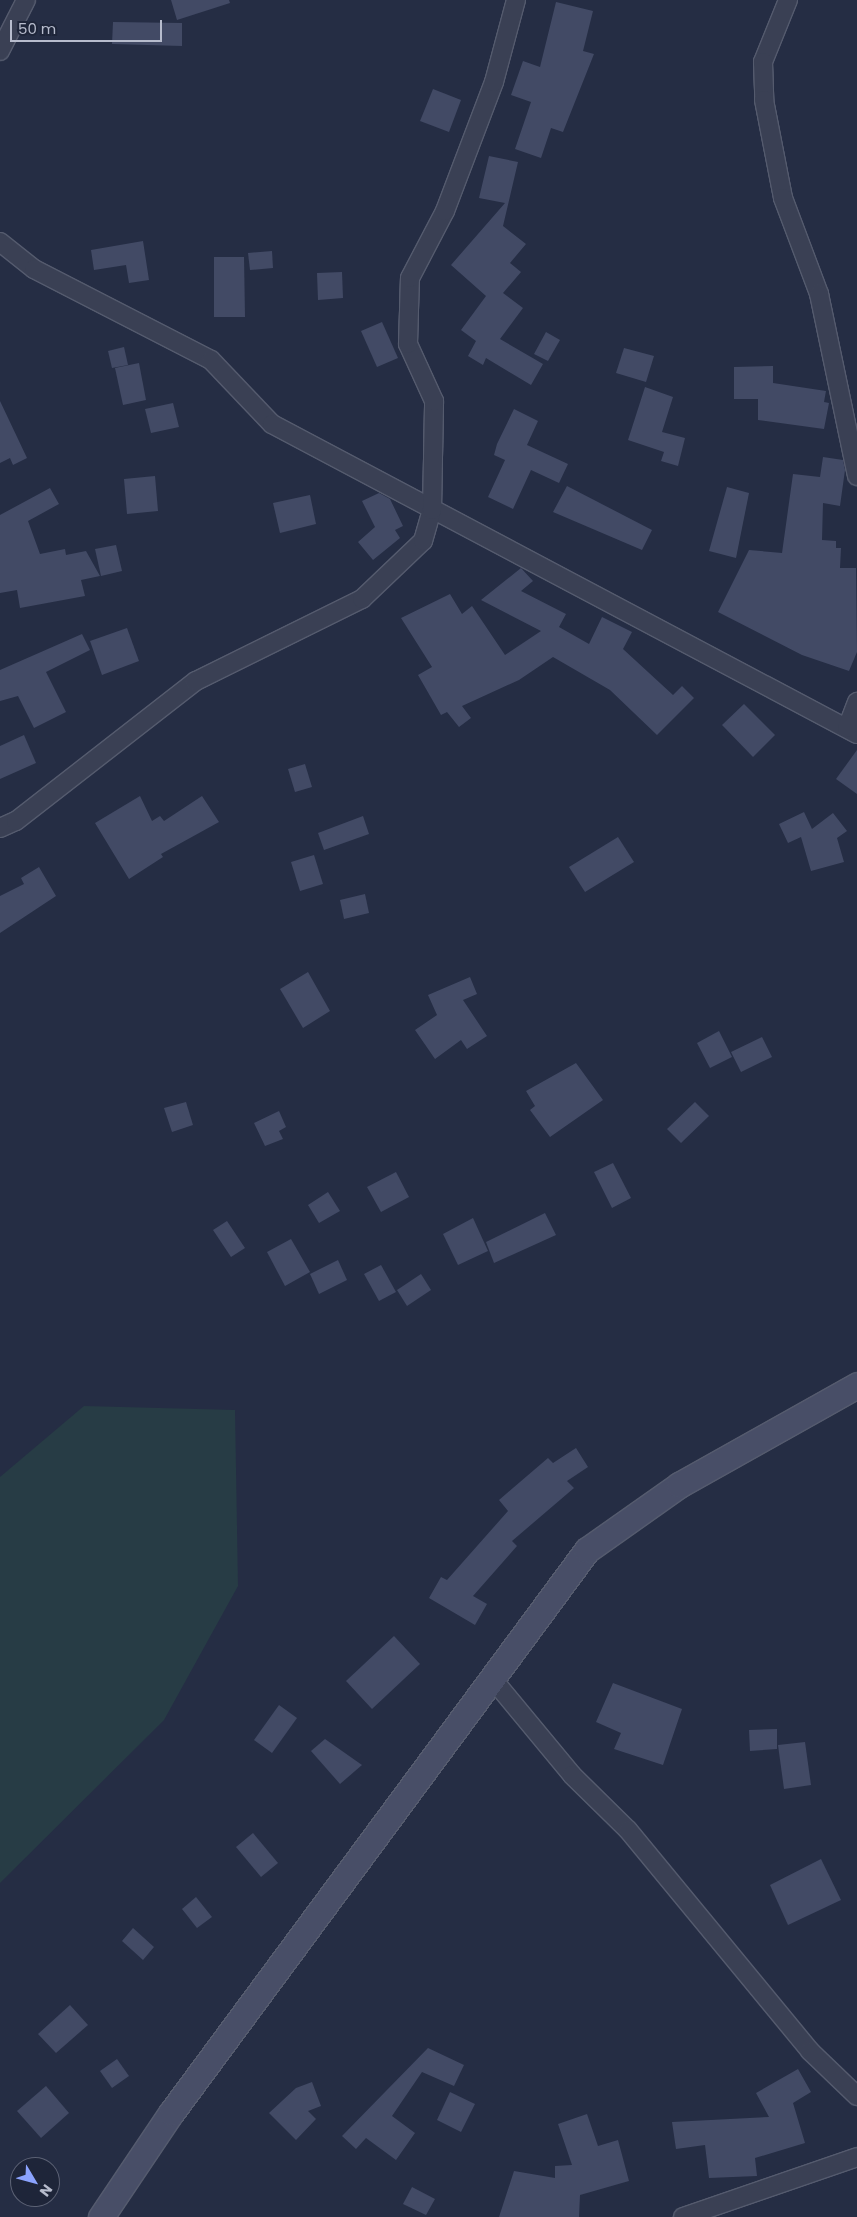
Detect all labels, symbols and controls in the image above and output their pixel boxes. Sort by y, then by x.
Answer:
scale bar [12,10,165,42]
text: 50 m [18,18,56,39]
north arrow [10,2157,60,2207]
text: N [35,2180,57,2201]

